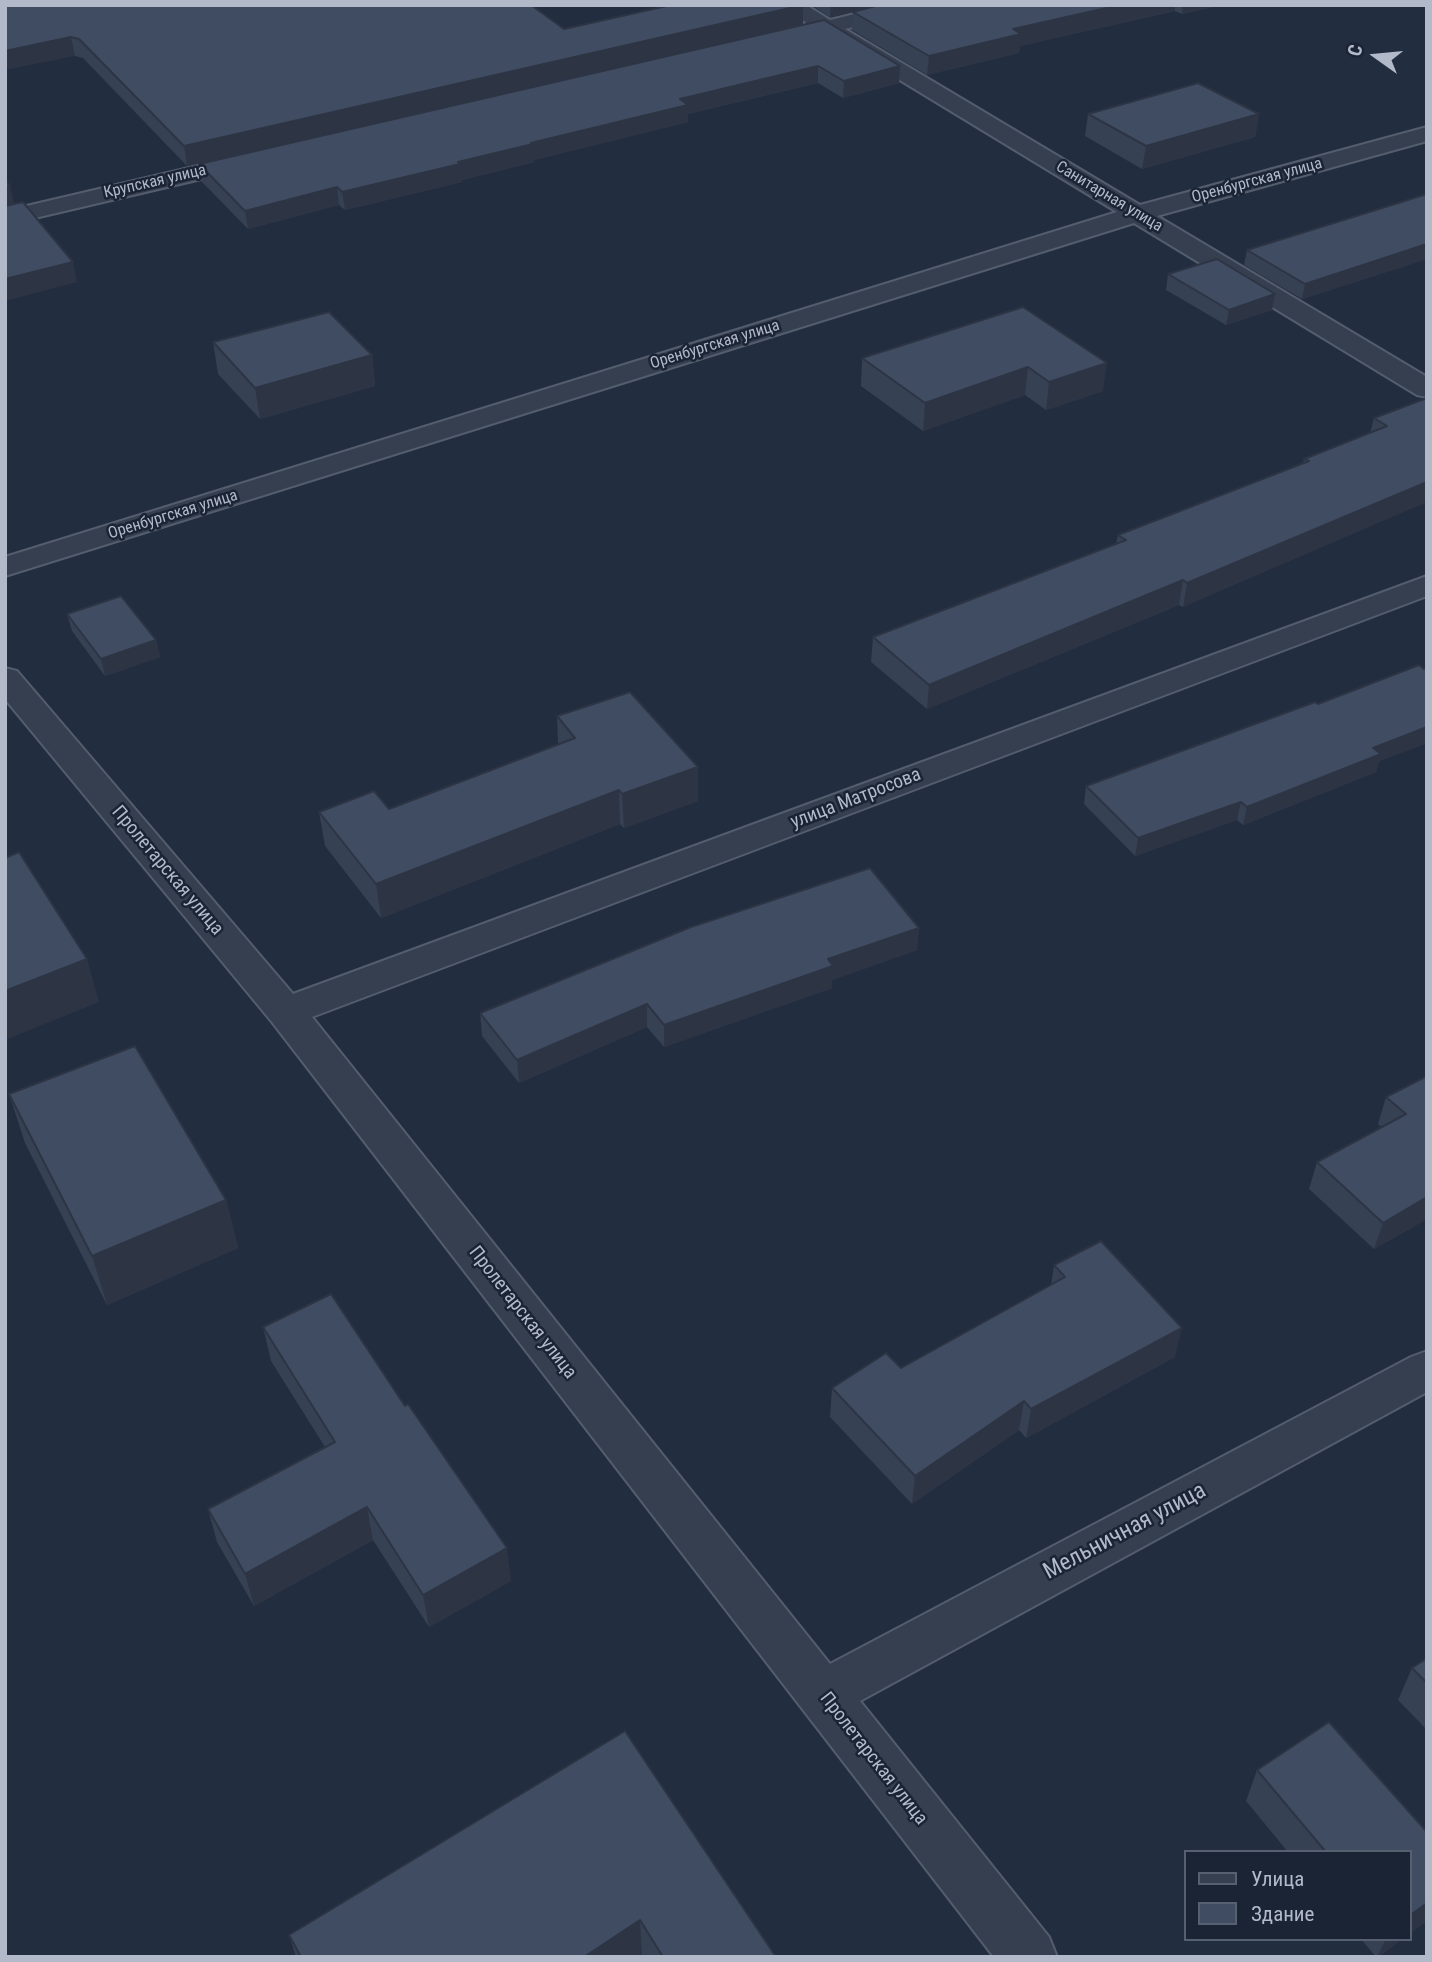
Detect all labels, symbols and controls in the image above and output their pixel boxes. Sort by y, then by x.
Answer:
north arrow [1341,21,1411,91]
text: С [1343,42,1368,59]
street label: Оренбургская улица [1190,154,1324,208]
street label: Санитарная улица [1052,158,1166,236]
street label: Крупская улица [102,161,208,203]
street label: Оренбургская улица [648,316,782,374]
street label: Оренбургская улица [106,486,240,544]
street label: улица Матросова [788,764,924,834]
street label: Пролетарская улица [106,802,228,940]
street label: Пролетарская улица [463,1242,581,1384]
street label: Мельничная улица [1039,1478,1211,1586]
street label: Пролетарская улица [814,1688,932,1830]
legend [1184,1850,1411,1941]
text: Улица [1251,1867,1304,1891]
text: Здание [1251,1902,1314,1926]

